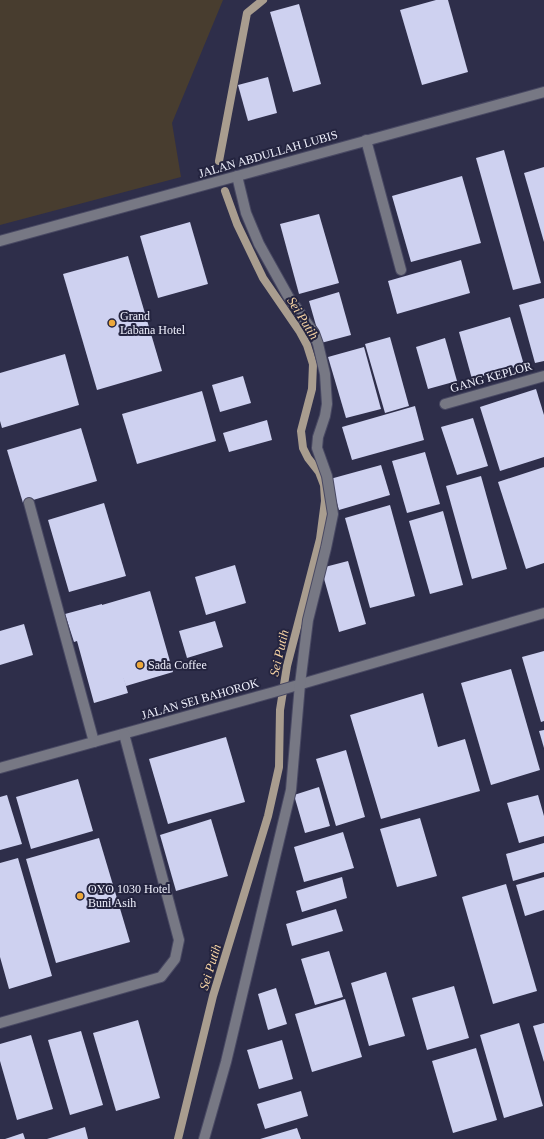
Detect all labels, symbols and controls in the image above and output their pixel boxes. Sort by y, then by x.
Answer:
street label: JALAN ABDULLAH LUBIS [197,127,339,181]
water label: Sei Putih [284,294,322,342]
place label: Grand Labana Hotel [120,309,186,337]
marker: Grand Labana Hotel [107,318,117,328]
street label: GANG KEPLOR [449,359,533,395]
water label: Sei Putih [266,628,292,678]
place label: Sada Coffee [148,658,207,672]
marker: Sada Coffee [135,660,145,670]
street label: JALAN SEI BAHOROK [140,675,261,722]
place label: OYO 1030 Hotel Buni Asih [88,882,171,910]
marker: OYO 1030 Hotel Buni Asih [75,891,85,901]
water label: Sei Putih [196,942,224,992]

